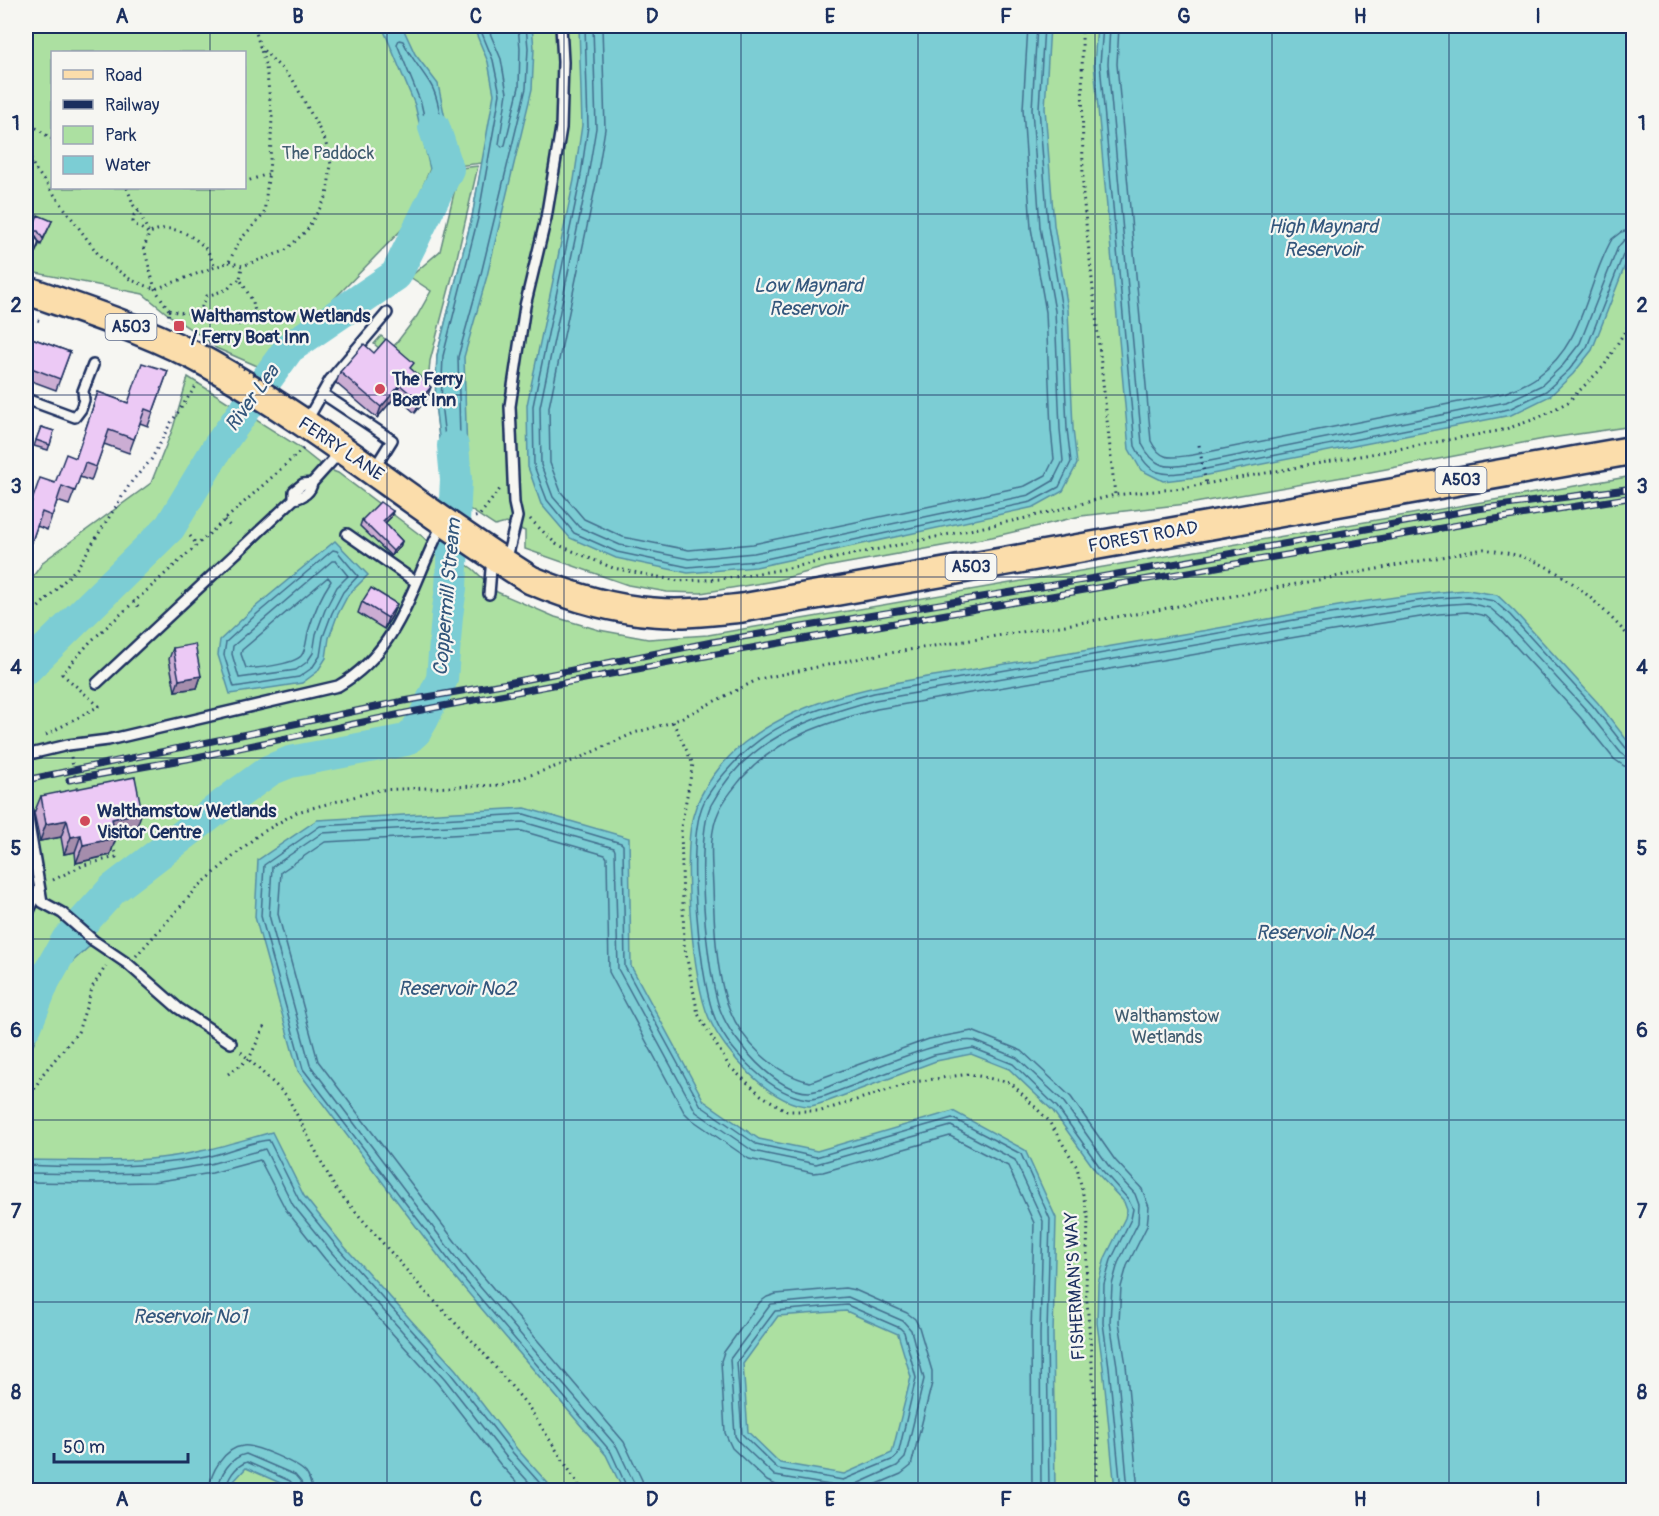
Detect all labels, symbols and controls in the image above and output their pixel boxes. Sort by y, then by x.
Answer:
text: A [116,4,129,29]
text: B [292,4,304,29]
text: C [470,4,482,29]
text: D [646,4,659,29]
text: E [825,4,836,29]
text: F [1000,4,1012,29]
text: G [1177,4,1191,29]
text: H [1354,4,1367,29]
text: I [1535,4,1541,29]
legend [51,51,246,189]
text: Road [105,64,142,87]
text: Railway [105,94,160,117]
text: 1 [12,111,20,136]
text: 1 [1638,111,1646,136]
text: Park [105,124,137,147]
park label: The Paddock [282,142,375,165]
text: Water [105,154,151,177]
water label: High Maynard Reservoir [1268,214,1380,262]
water label: Low Maynard Reservoir [753,273,865,321]
text: 2 [10,293,22,318]
text: 2 [1636,293,1648,318]
place label: Walthamstow Wetlands / Ferry Boat Inn [191,305,371,349]
road number: A503 [106,314,156,340]
marker: Walthamstow Wetlands / Ferry Boat Inn [172,319,186,333]
water label: River Lea [219,358,286,436]
place label: The Ferry Boat Inn [391,368,463,412]
marker: The Ferry Boat Inn [373,382,387,396]
street label: FERRY LANE [294,412,388,486]
road number: A503 [1436,467,1486,493]
text: 3 [10,474,22,499]
text: 3 [1636,474,1648,499]
water label: Coppermill Stream [428,516,466,677]
street label: FOREST ROAD [1086,516,1200,558]
road number: A503 [946,554,996,580]
text: 4 [10,655,22,680]
text: 4 [1636,655,1648,680]
place label: Walthamstow Wetlands Visitor Centre [97,800,277,844]
marker: Walthamstow Wetlands Visitor Centre [78,814,92,828]
text: 5 [11,836,22,861]
text: 5 [1637,836,1648,861]
water label: Reservoir №4 [1256,920,1375,945]
water label: Reservoir №2 [398,976,518,1001]
park label: Walthamstow Wetlands [1115,1005,1219,1049]
text: 6 [10,1018,22,1043]
text: 6 [1636,1018,1648,1043]
text: 7 [11,1199,22,1224]
text: 7 [1637,1199,1648,1224]
street label: FISHERMAN'S WAY [1060,1211,1090,1361]
water label: Reservoir №1 [133,1304,249,1329]
text: 8 [11,1380,21,1405]
text: 8 [1637,1380,1647,1405]
scale bar [54,1426,188,1464]
text: 50 m [63,1436,105,1459]
text: A [116,1487,129,1512]
text: B [292,1487,304,1512]
text: C [470,1487,482,1512]
text: D [646,1487,659,1512]
text: E [825,1487,836,1512]
text: F [1000,1487,1012,1512]
text: G [1177,1487,1191,1512]
text: H [1354,1487,1367,1512]
text: I [1535,1487,1541,1512]

